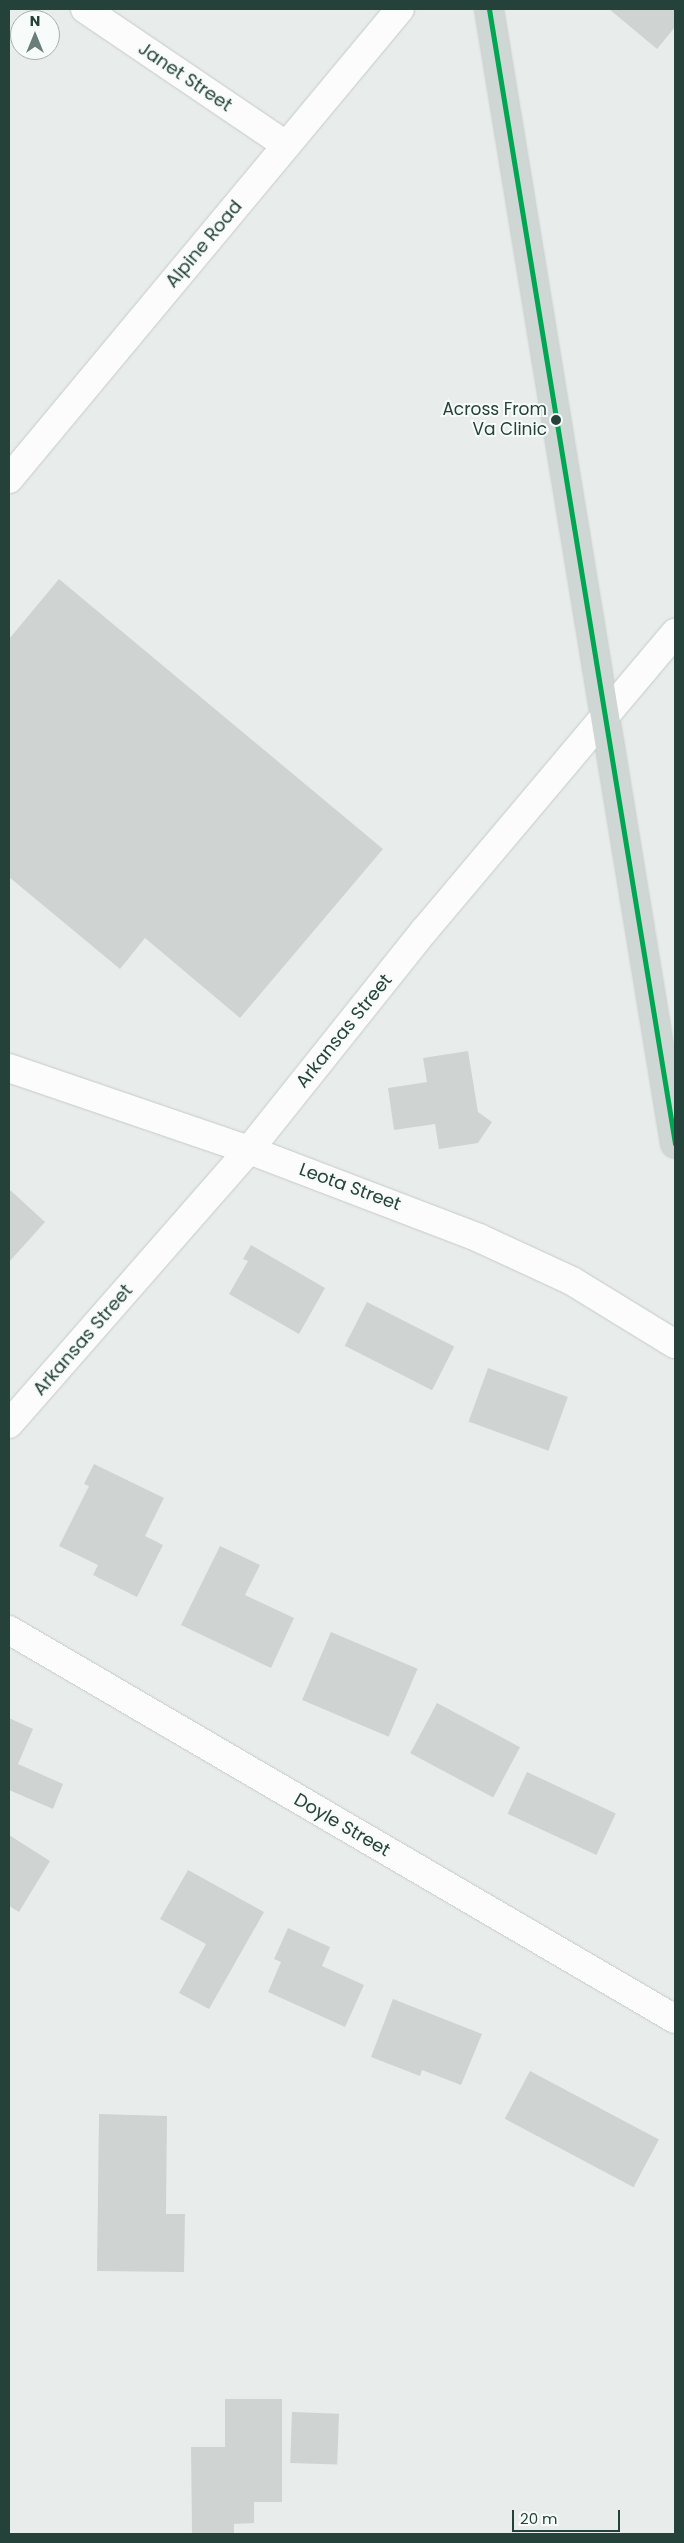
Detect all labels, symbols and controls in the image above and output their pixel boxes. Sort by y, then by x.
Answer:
north arrow [10,10,60,60]
text: N [30,11,40,31]
street label: Janet Street [134,38,236,116]
street label: Alpine Road [161,196,247,292]
place label: Across From Va Clinic [442,400,547,440]
marker: Across From Va Clinic [551,415,561,425]
street label: Arkansas Street [291,970,397,1092]
street label: Leota Street [296,1159,404,1215]
street label: Arkansas Street [29,1280,137,1400]
street label: Doyle Street [290,1789,394,1861]
scale bar [514,2500,622,2532]
text: 20 m [520,2508,558,2529]

